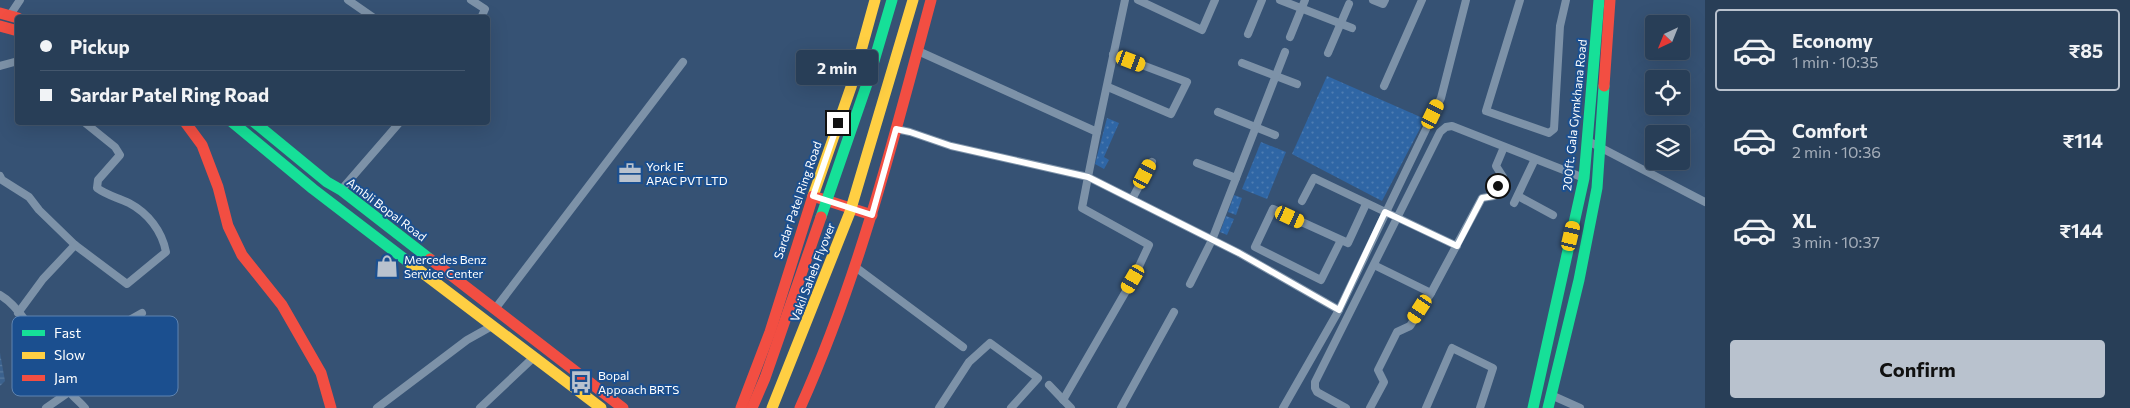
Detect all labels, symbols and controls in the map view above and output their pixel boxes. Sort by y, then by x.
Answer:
north arrow [1645,15,1690,60]
map controls [1645,15,1690,170]
icon: car [1732,28,1777,73]
text: Economy [1792,29,1873,52]
text: Pickup [70,35,130,58]
street label: 200ft. Gala Gymkhana Road [1559,39,1589,191]
text: ₹85 [2068,39,2103,62]
car [1114,49,1147,73]
callout: 2 min [797,51,879,86]
text: 1 min · 10:35 [1792,52,1878,71]
text: 2 min [817,58,857,77]
button: locate [1645,70,1690,115]
text: Sardar Patel Ring Road [70,83,269,106]
car [1419,97,1446,131]
route end [827,112,849,134]
icon: car [1732,118,1777,163]
text: Comfort [1792,119,1868,142]
button: layers [1645,125,1690,170]
text: ₹114 [2062,129,2103,152]
street label: Sardar Patel Ring Road [770,139,824,261]
text: 2 min · 10:36 [1792,142,1881,161]
car [1131,157,1158,191]
place label: York IE APAC PVT LTD [646,159,728,187]
office icon: York IE APAC PVT LTD [617,160,643,186]
street label: Ambli Bopal Road [344,175,430,243]
route start [1487,175,1509,197]
car [1273,204,1306,230]
icon: car [1732,208,1777,253]
text: XL [1792,209,1817,232]
text: ₹144 [2059,219,2103,242]
street label: Vakil Saheb Flyover [787,220,837,323]
car [1560,220,1581,252]
text: 3 min · 10:37 [1792,232,1880,251]
place label: Mercedes Benz Service Center [404,252,487,280]
shop icon: Mercedes Benz Service Center [374,253,400,279]
car [1119,262,1146,296]
car [1405,292,1434,326]
legend [12,316,178,396]
text: Fast [54,324,81,341]
button: Confirm [1730,340,2105,398]
text: Slow [54,346,85,363]
place label: Bopal Appoach BRTS [598,368,679,396]
text: Jam [54,369,78,386]
bus stop icon: Bopal Appoach BRTS [568,369,594,395]

